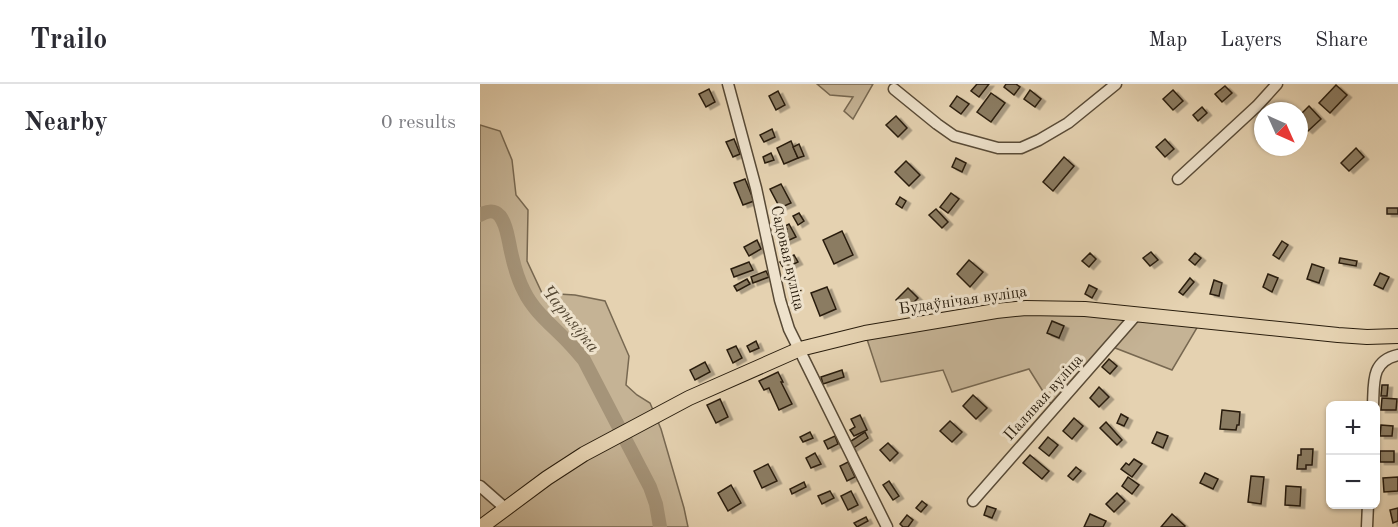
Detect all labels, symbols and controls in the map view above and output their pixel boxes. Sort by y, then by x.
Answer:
text: Trailo [30,27,107,55]
text: Map [1148,30,1187,51]
text: Layers [1220,30,1282,51]
text: Share [1315,30,1368,51]
north arrow [1254,102,1308,156]
text: Nearby [24,110,108,136]
text: 0 results [381,113,456,133]
street label: Садовая вуліца [767,204,807,312]
water label: Чарняўка [538,282,603,356]
street label: Будаўнічая вуліца [898,284,1028,318]
street label: Палявая вуліца [1001,352,1087,444]
map controls [1326,401,1380,509]
button: + [1326,401,1380,455]
button: − [1326,455,1380,509]

